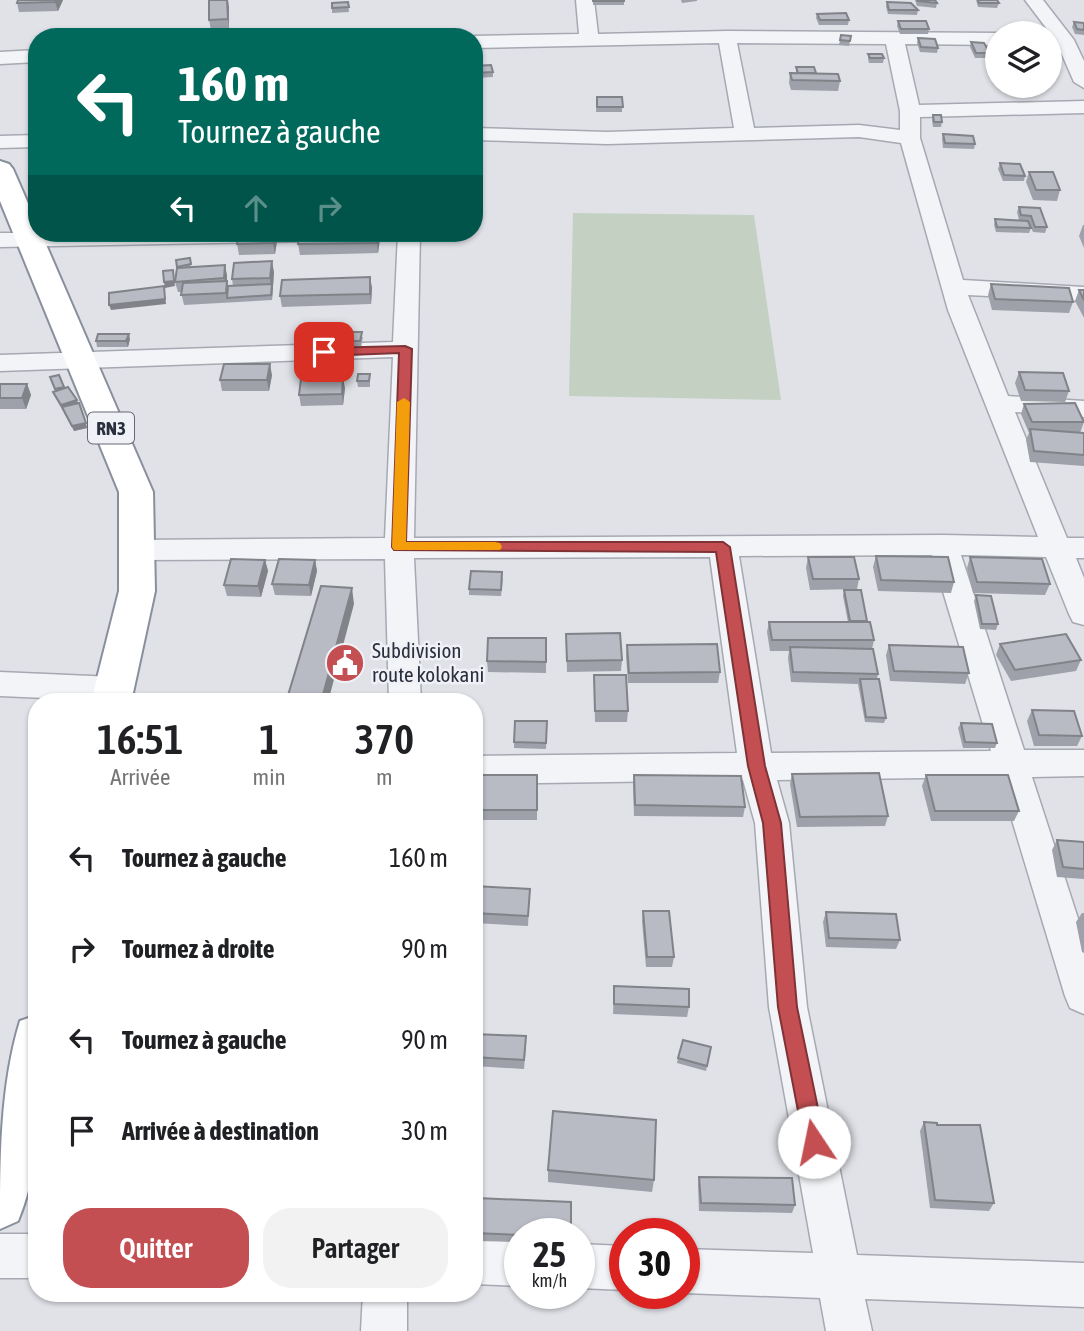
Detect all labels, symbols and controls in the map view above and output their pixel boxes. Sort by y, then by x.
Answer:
map controls [985,21,1062,98]
button: layers [985,21,1062,98]
text: 160 m [178,55,289,111]
icon: left [63,56,154,147]
text: Tournez à gauche [178,113,381,150]
icon: left [164,189,202,227]
icon: ahead [237,189,275,227]
icon: right [310,189,348,227]
pin [294,322,354,382]
icon: arrive [305,333,343,371]
road number: RN3 [88,412,134,444]
place label: Subdivision route kolokani [372,638,484,686]
public building icon: Subdivision route kolokani [324,642,366,684]
text: 16:51 [97,715,184,763]
text: 1 [259,715,279,763]
text: 370 [355,715,414,763]
text: Arrivée [110,764,170,790]
text: min [253,764,286,790]
text: m [376,764,393,790]
icon: left [63,839,101,877]
text: Tournez à gauche [122,843,287,873]
text: 160 m [389,843,448,873]
icon: right [63,930,101,968]
text: Tournez à droite [122,934,275,964]
text: 90 m [401,934,448,964]
icon: left [63,1021,101,1059]
text: Tournez à gauche [122,1025,287,1055]
text: 90 m [401,1025,448,1055]
position arrow [777,1105,851,1179]
icon: arrive [63,1112,101,1150]
text: Arrivée à destination [122,1116,319,1146]
text: 30 m [401,1116,448,1146]
button: Quitter [63,1208,249,1288]
button: Partager [263,1208,448,1288]
speed limit sign: 30 [609,1218,700,1309]
text: 25 [533,1234,566,1274]
text: km/h [532,1270,567,1291]

